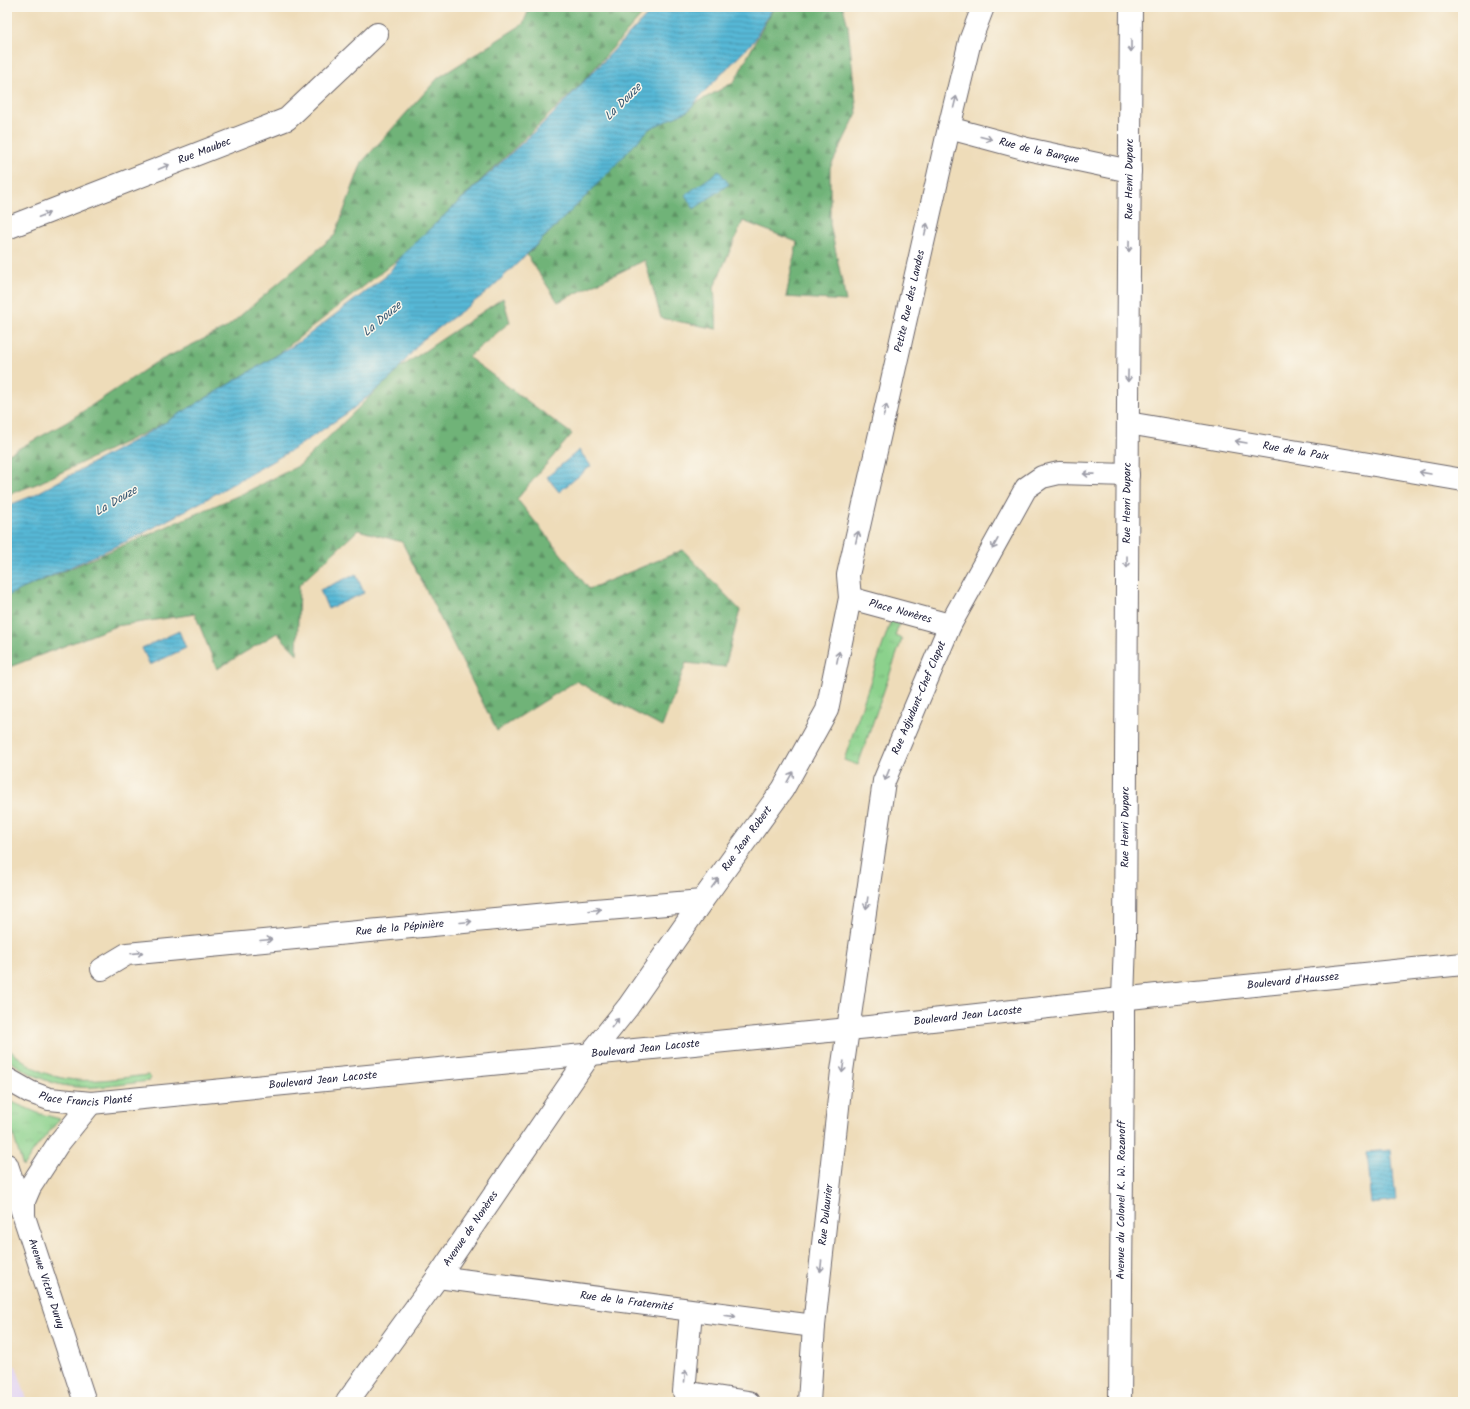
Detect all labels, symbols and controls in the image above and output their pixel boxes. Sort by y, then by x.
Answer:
one-way arrow [1127,39,1135,52]
water label: La Douze [600,78,647,125]
one-way arrow [952,96,959,109]
street label: Rue Maubec [175,133,234,170]
street label: Rue de la Banque [997,133,1081,169]
one-way arrow [980,135,993,142]
street label: Rue Henri Duparc [1120,138,1139,220]
one-way arrow [158,162,170,170]
one-way arrow [37,210,49,218]
one-way arrow [923,222,931,235]
one-way arrow [1125,239,1133,252]
street label: Petite Rue des Landes [890,248,930,354]
water label: La Douze [358,296,407,341]
one-way arrow [1124,369,1132,382]
one-way arrow [882,404,890,417]
street label: Rue de la Paix [1261,437,1330,466]
one-way arrow [1235,438,1248,446]
street label: Rue Henri Duparc [1118,462,1137,544]
one-way arrow [1418,469,1431,477]
one-way arrow [1083,470,1096,478]
water label: La Douze [91,480,142,521]
one-way arrow [853,531,861,544]
one-way arrow [991,537,999,549]
one-way arrow [1123,555,1131,568]
street label: Place Nonères [867,594,934,629]
street label: Rue Adjudant-Chef Clapot [887,637,952,758]
one-way arrow [834,651,842,664]
one-way arrow [883,769,890,781]
one-way arrow [787,771,795,783]
street label: Rue Henri Duparc [1116,786,1135,868]
street label: Rue Jean Robert [717,802,777,875]
one-way arrow [711,877,719,888]
one-way arrow [863,896,871,909]
one-way arrow [588,906,601,914]
street label: Rue de la Pépinière [355,915,445,941]
one-way arrow [459,918,472,925]
one-way arrow [259,937,272,944]
one-way arrow [130,949,143,957]
street label: Boulevard d'Haussez [1246,968,1340,995]
street label: Boulevard Jean Lacoste [913,1001,1023,1031]
one-way arrow [611,1017,620,1028]
street label: Boulevard Jean Lacoste [590,1035,701,1063]
one-way arrow [839,1060,847,1073]
street label: Boulevard Jean Lacoste [268,1066,378,1095]
street label: Place Francis Planté [36,1087,134,1112]
street label: Avenue du Colonel K. W. Rozanoff [1112,1119,1131,1280]
street label: Rue Dulaurier [814,1182,839,1246]
street label: Avenue de Nonères [439,1187,503,1270]
street label: Avenue Victor Duruy [23,1236,70,1332]
one-way arrow [817,1259,824,1272]
street label: Rue de la Fraternité [579,1287,675,1317]
one-way arrow [723,1312,736,1320]
one-way arrow [682,1370,689,1383]

